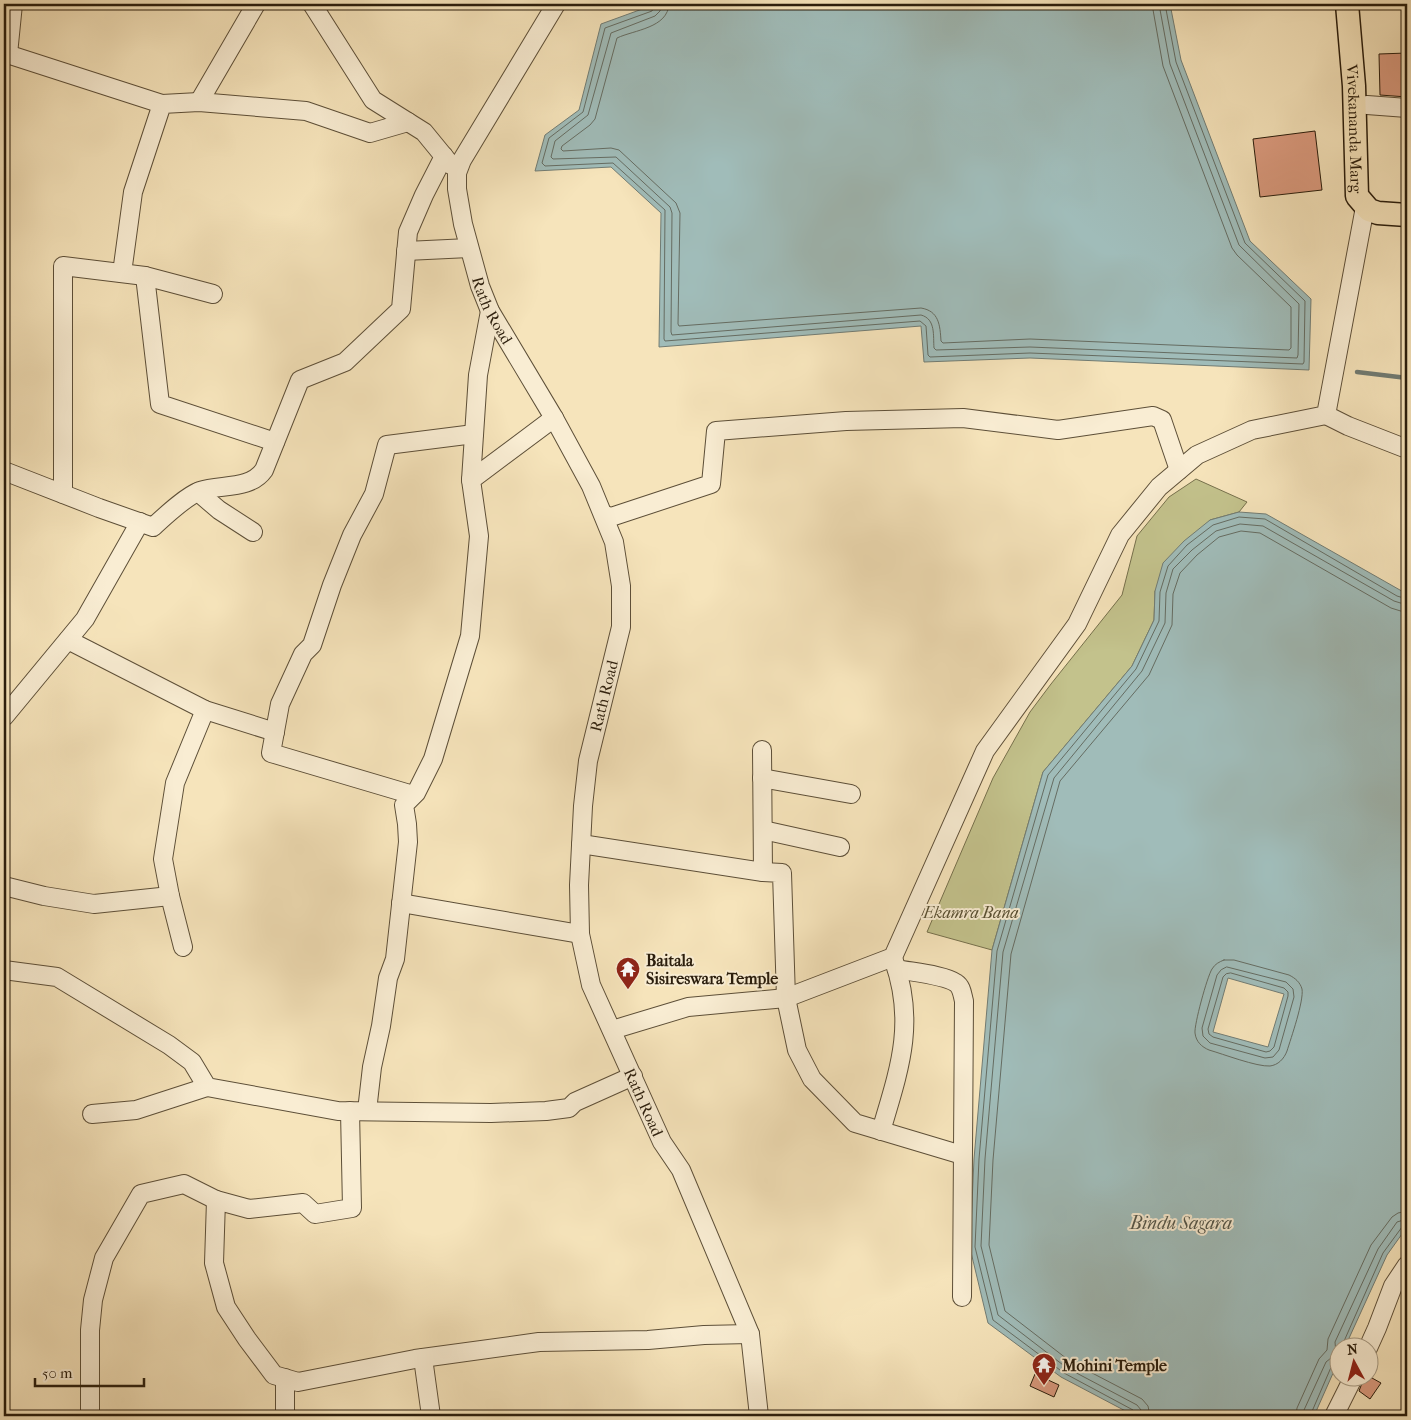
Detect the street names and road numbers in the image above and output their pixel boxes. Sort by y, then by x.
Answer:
street label: Vivekananda Marg [1343,63,1366,194]
street label: Rath Road [468,274,517,348]
street label: Rath Road [586,658,622,734]
street label: Rath Road [620,1065,668,1140]

